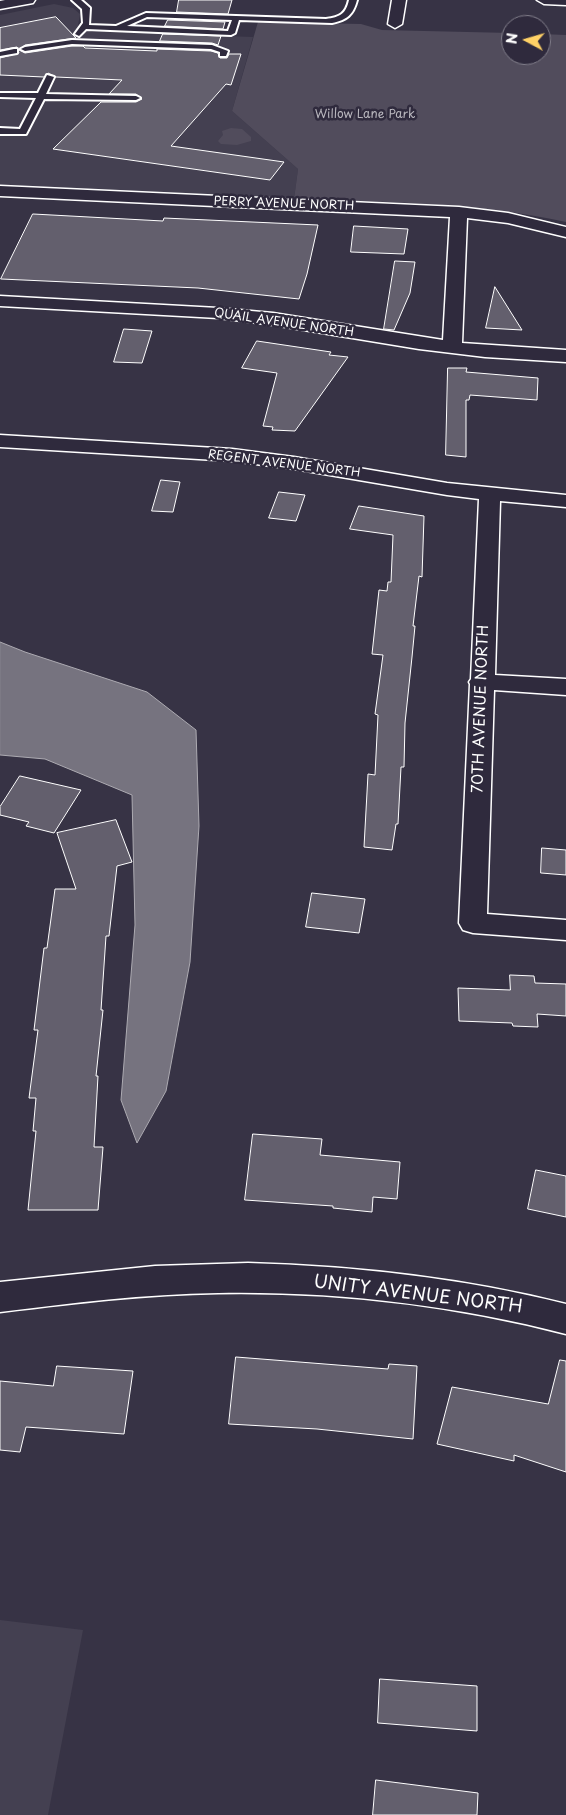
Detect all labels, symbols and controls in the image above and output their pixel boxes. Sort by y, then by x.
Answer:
north arrow [501,15,551,65]
text: N [501,32,523,45]
park label: Willow Lane Park [315,108,415,122]
street label: PERRY AVENUE NORTH [213,194,355,214]
street label: QUAIL AVENUE NORTH [213,306,355,340]
street label: REGENT AVENUE NORTH [207,447,361,481]
street label: 70TH AVENUE NORTH [469,624,493,794]
street label: UNITY AVENUE NORTH [312,1271,524,1319]

